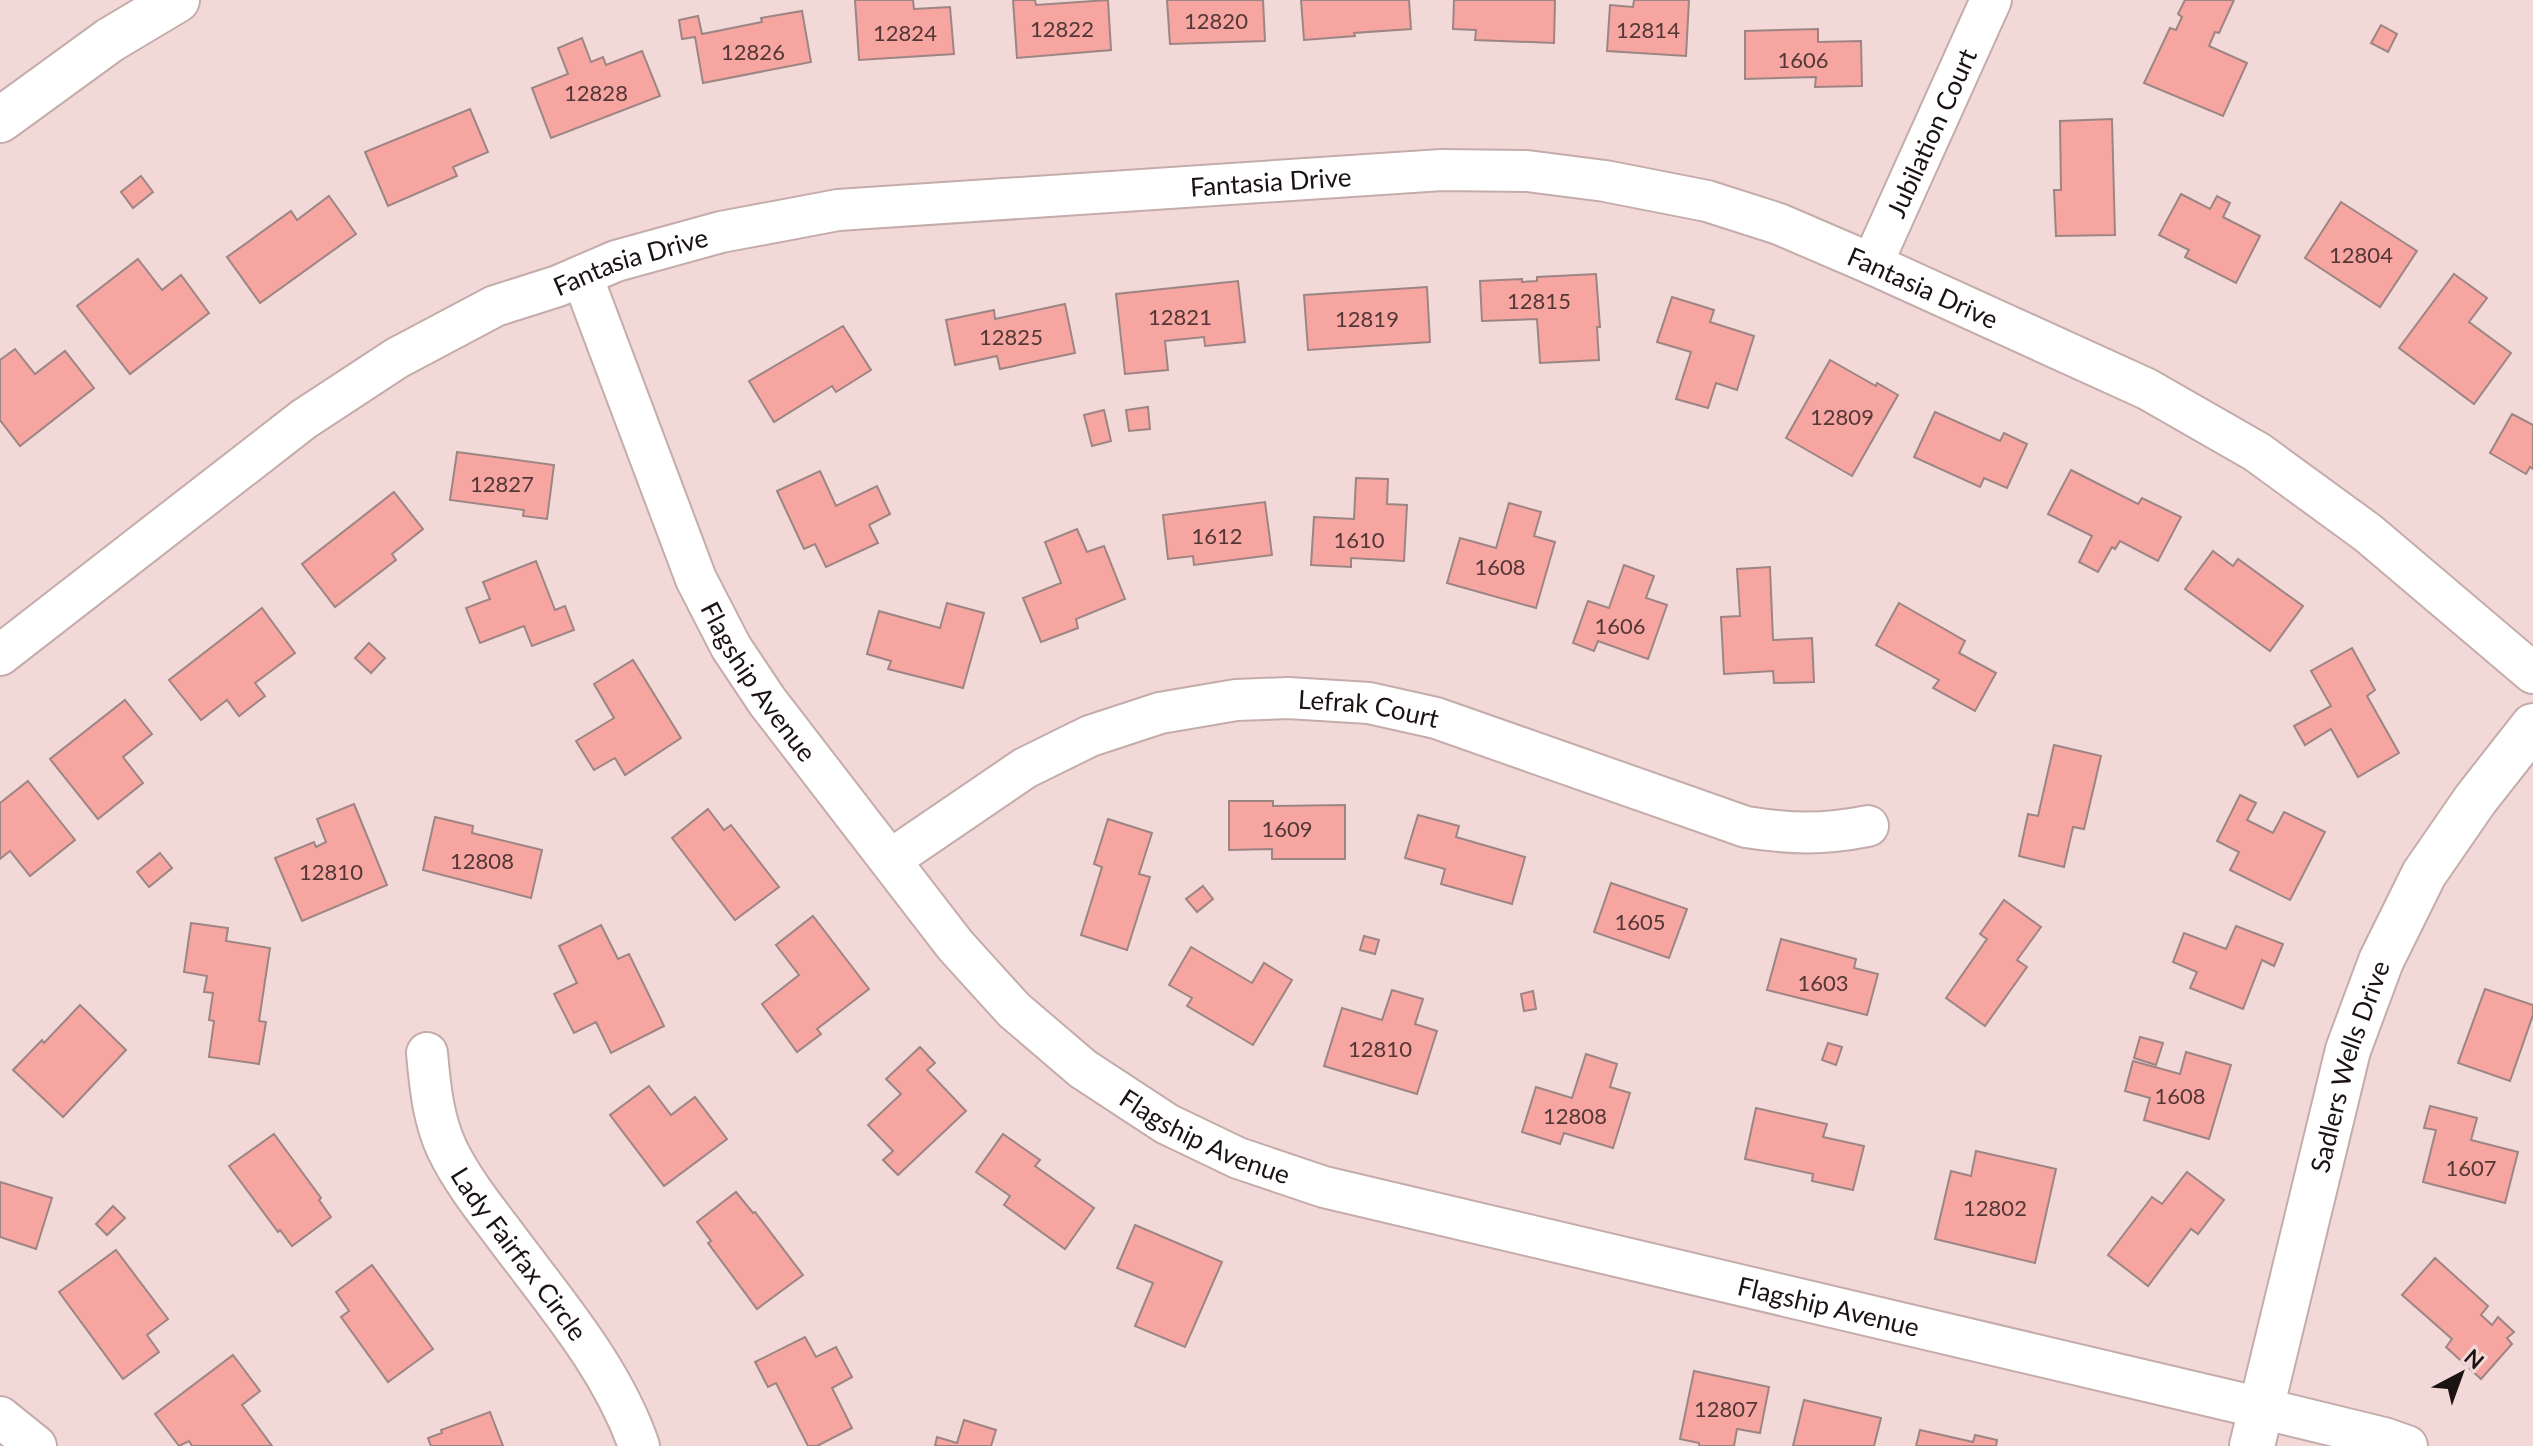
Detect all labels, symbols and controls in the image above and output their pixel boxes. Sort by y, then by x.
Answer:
house number: 12820 [1184,7,1248,34]
house number: 12822 [1030,15,1094,42]
house number: 12814 [1616,16,1680,43]
house number: 12824 [873,19,937,46]
house number: 12826 [721,38,785,65]
street label: Jubilation Court [1879,43,1983,222]
house number: 1606 [1777,46,1829,73]
house number: 12828 [564,79,628,106]
street label: Fantasia Drive [1189,160,1352,203]
street label: Fantasia Drive [548,220,711,302]
street label: Fantasia Drive [1843,240,2003,335]
house number: 12804 [2329,241,2393,268]
house number: 12815 [1507,287,1571,314]
house number: 12821 [1148,303,1212,330]
house number: 12819 [1335,305,1399,332]
house number: 12825 [979,323,1043,350]
house number: 12809 [1810,403,1874,430]
house number: 12827 [470,470,534,497]
house number: 1612 [1191,522,1243,549]
house number: 1610 [1333,526,1385,553]
house number: 1608 [1474,553,1526,580]
street label: Flagship Avenue [694,596,823,768]
house number: 1606 [1594,612,1646,639]
street label: Lefrak Court [1297,683,1443,734]
house number: 1609 [1261,815,1313,842]
house number: 12808 [450,847,514,874]
house number: 12810 [299,858,363,885]
house number: 1605 [1614,908,1666,935]
street label: Sadlers Wells Drive [2303,956,2396,1176]
house number: 1603 [1797,969,1849,996]
house number: 12810 [1348,1035,1412,1062]
street label: Flagship Avenue [1114,1082,1294,1190]
house number: 1608 [2154,1082,2206,1109]
house number: 12808 [1543,1102,1607,1129]
house number: 1607 [2445,1154,2497,1181]
street label: Lady Fairfax Circle [444,1161,594,1347]
house number: 12802 [1963,1194,2027,1221]
street label: Flagship Avenue [1735,1269,1923,1343]
north arrow [2421,1334,2501,1414]
text: N [2459,1343,2490,1374]
house number: 12807 [1694,1395,1758,1422]

